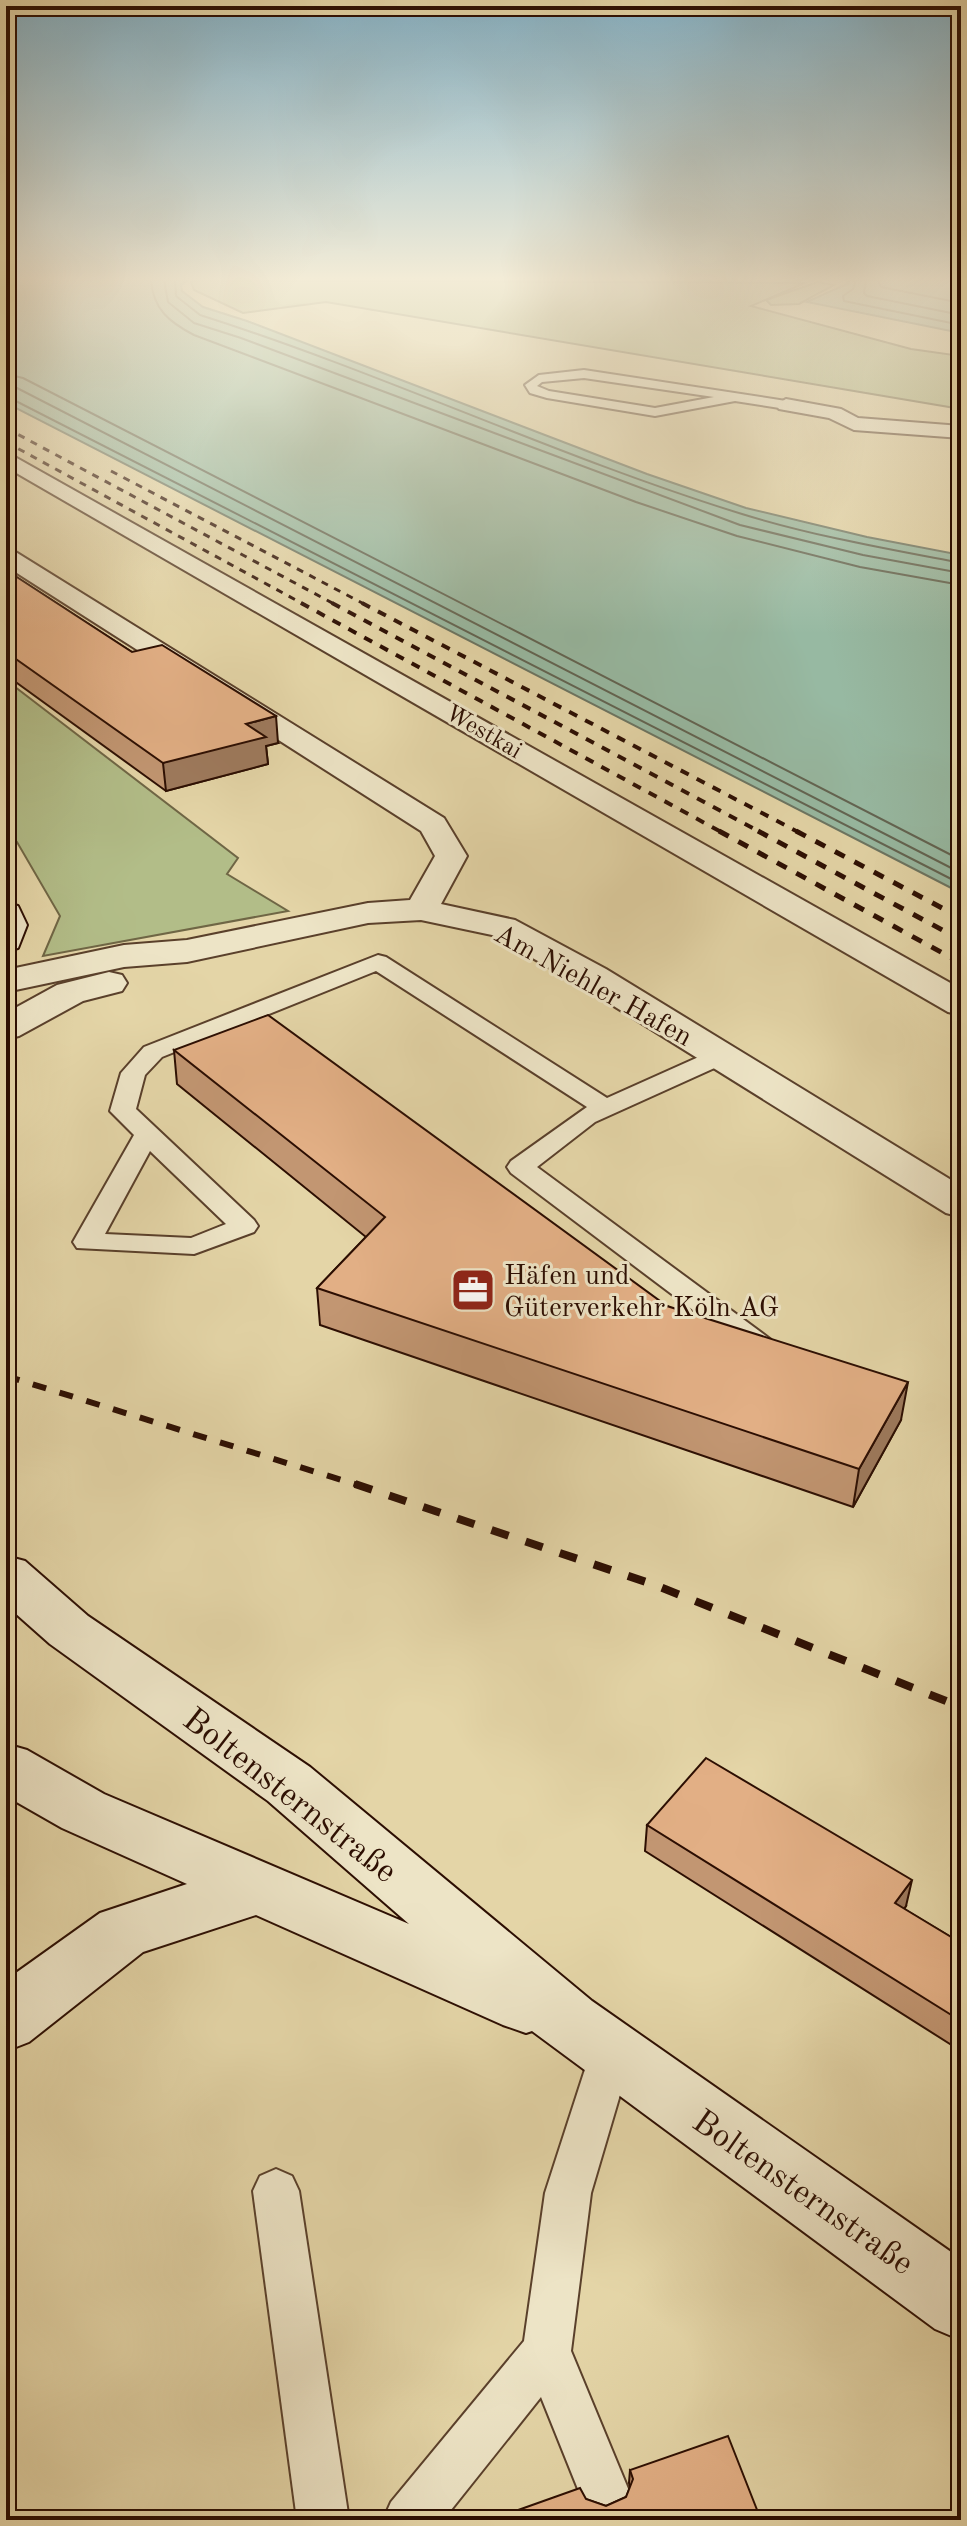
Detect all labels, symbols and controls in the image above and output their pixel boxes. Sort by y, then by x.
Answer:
street label: Westkai [441,701,525,764]
street label: Am Niehler Hafen [489,921,696,1053]
place label: Häfen und Güterverkehr Köln AG [504,1263,779,1323]
office icon: Häfen und Güterverkehr Köln AG [449,1266,497,1314]
street label: Boltensternstraße [176,1703,402,1890]
street label: Boltensternstraße [686,2105,919,2282]

